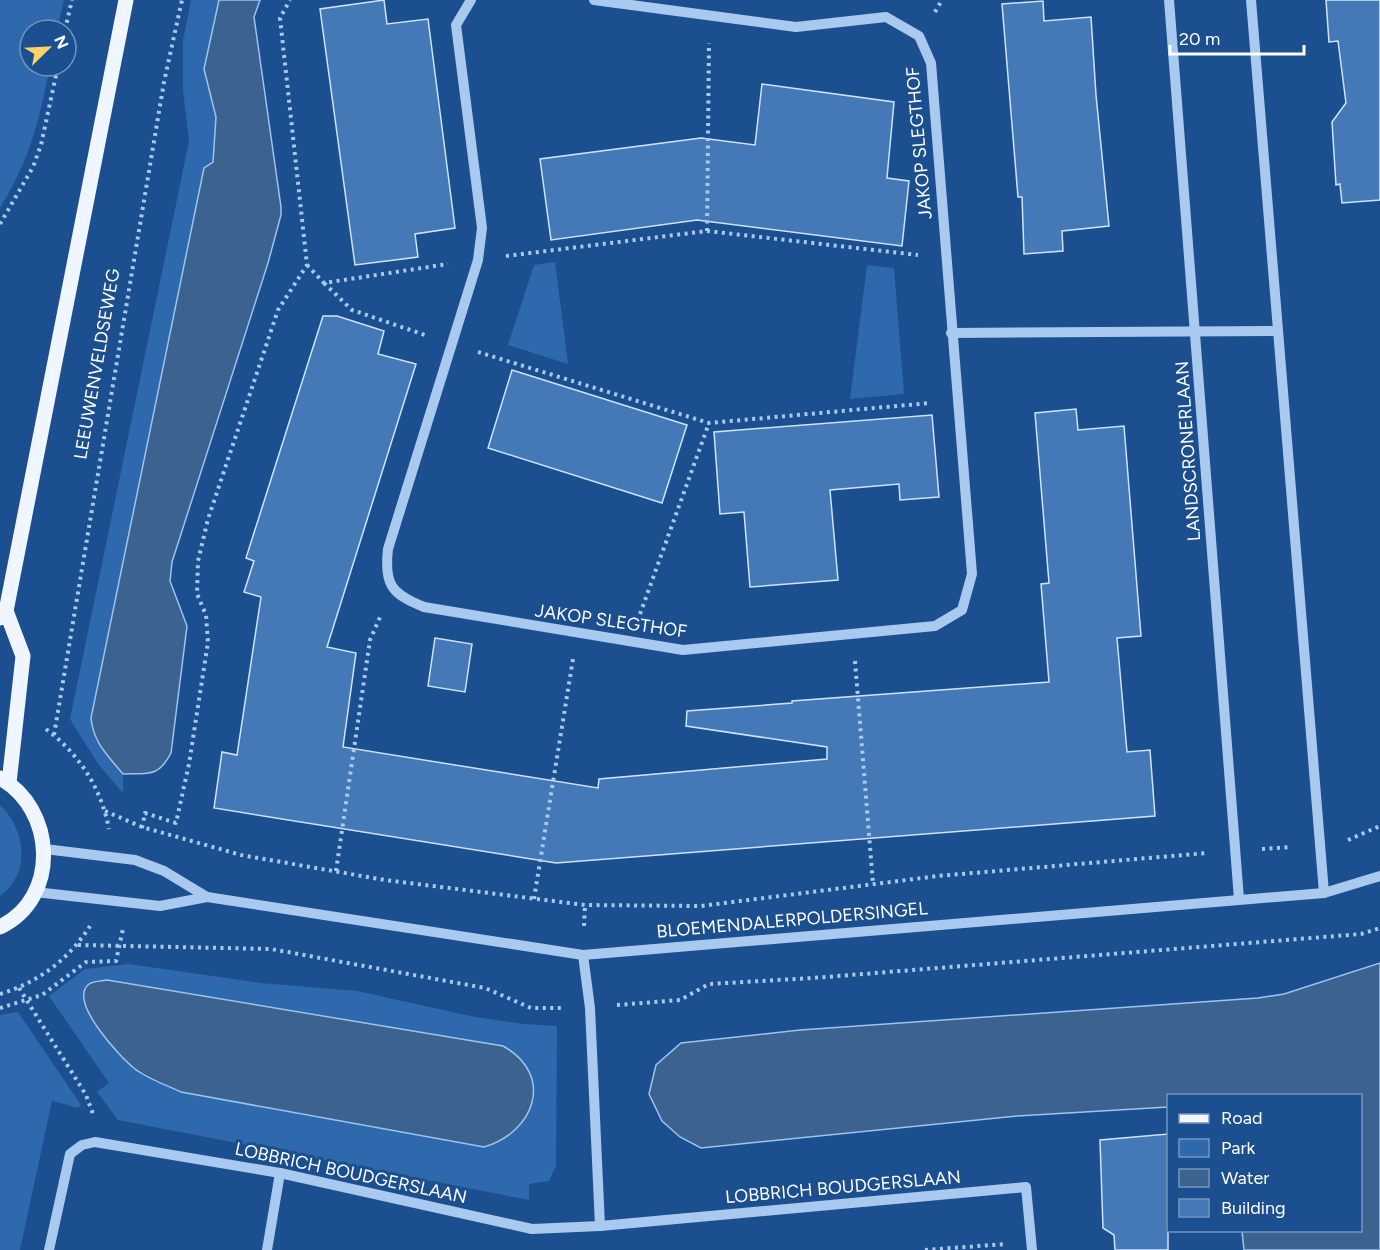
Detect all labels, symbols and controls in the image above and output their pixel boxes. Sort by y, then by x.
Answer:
north arrow [18,18,78,78]
scale bar [1170,18,1304,56]
text: 20 m [1179,28,1220,50]
text: N [50,33,72,52]
street label: JAKOP SLEGTHOF [901,66,937,220]
street label: LEEUWENVELDSEWEG [69,267,125,461]
street label: LANDSCRONERLAAN [1171,360,1205,542]
street label: JAKOP SLEGTHOF [534,599,689,643]
street label: BLOEMENDALERPOLDERSINGEL [656,897,929,943]
legend [1167,1094,1362,1232]
text: Road [1221,1107,1262,1129]
text: Park [1221,1137,1256,1159]
street label: LOBBRICH BOUDGERSLAAN [233,1138,469,1208]
street label: LOBBRICH BOUDGERSLAAN [724,1166,962,1208]
text: Water [1221,1167,1269,1189]
text: Building [1221,1197,1286,1219]

